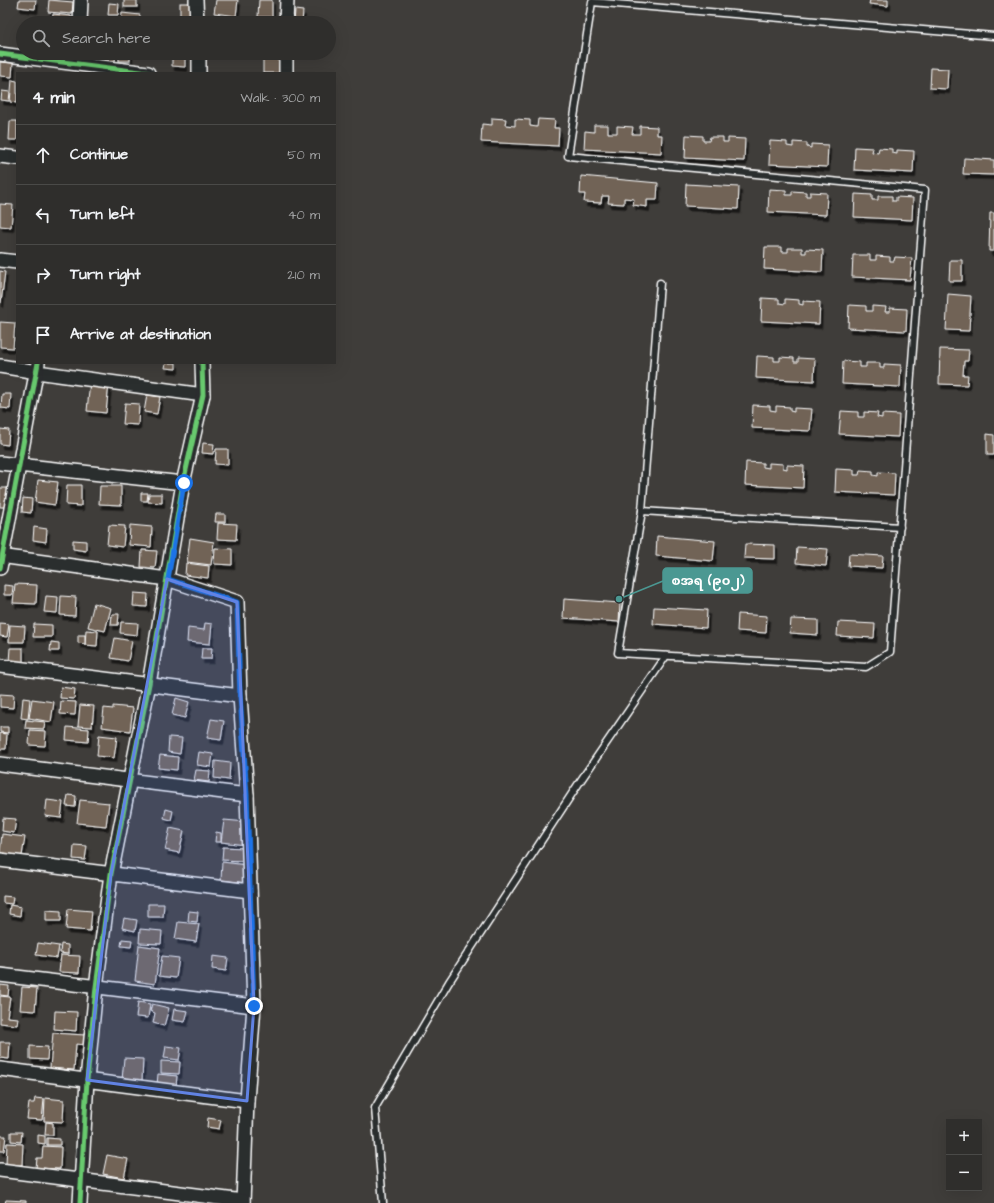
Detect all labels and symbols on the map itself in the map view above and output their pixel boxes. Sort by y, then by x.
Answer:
route start [175,474,193,492]
callout: စအရ (၉၀၂) [663,568,752,593]
text: စအရ (၉၀၂) [671,572,745,591]
route end [245,997,263,1015]

